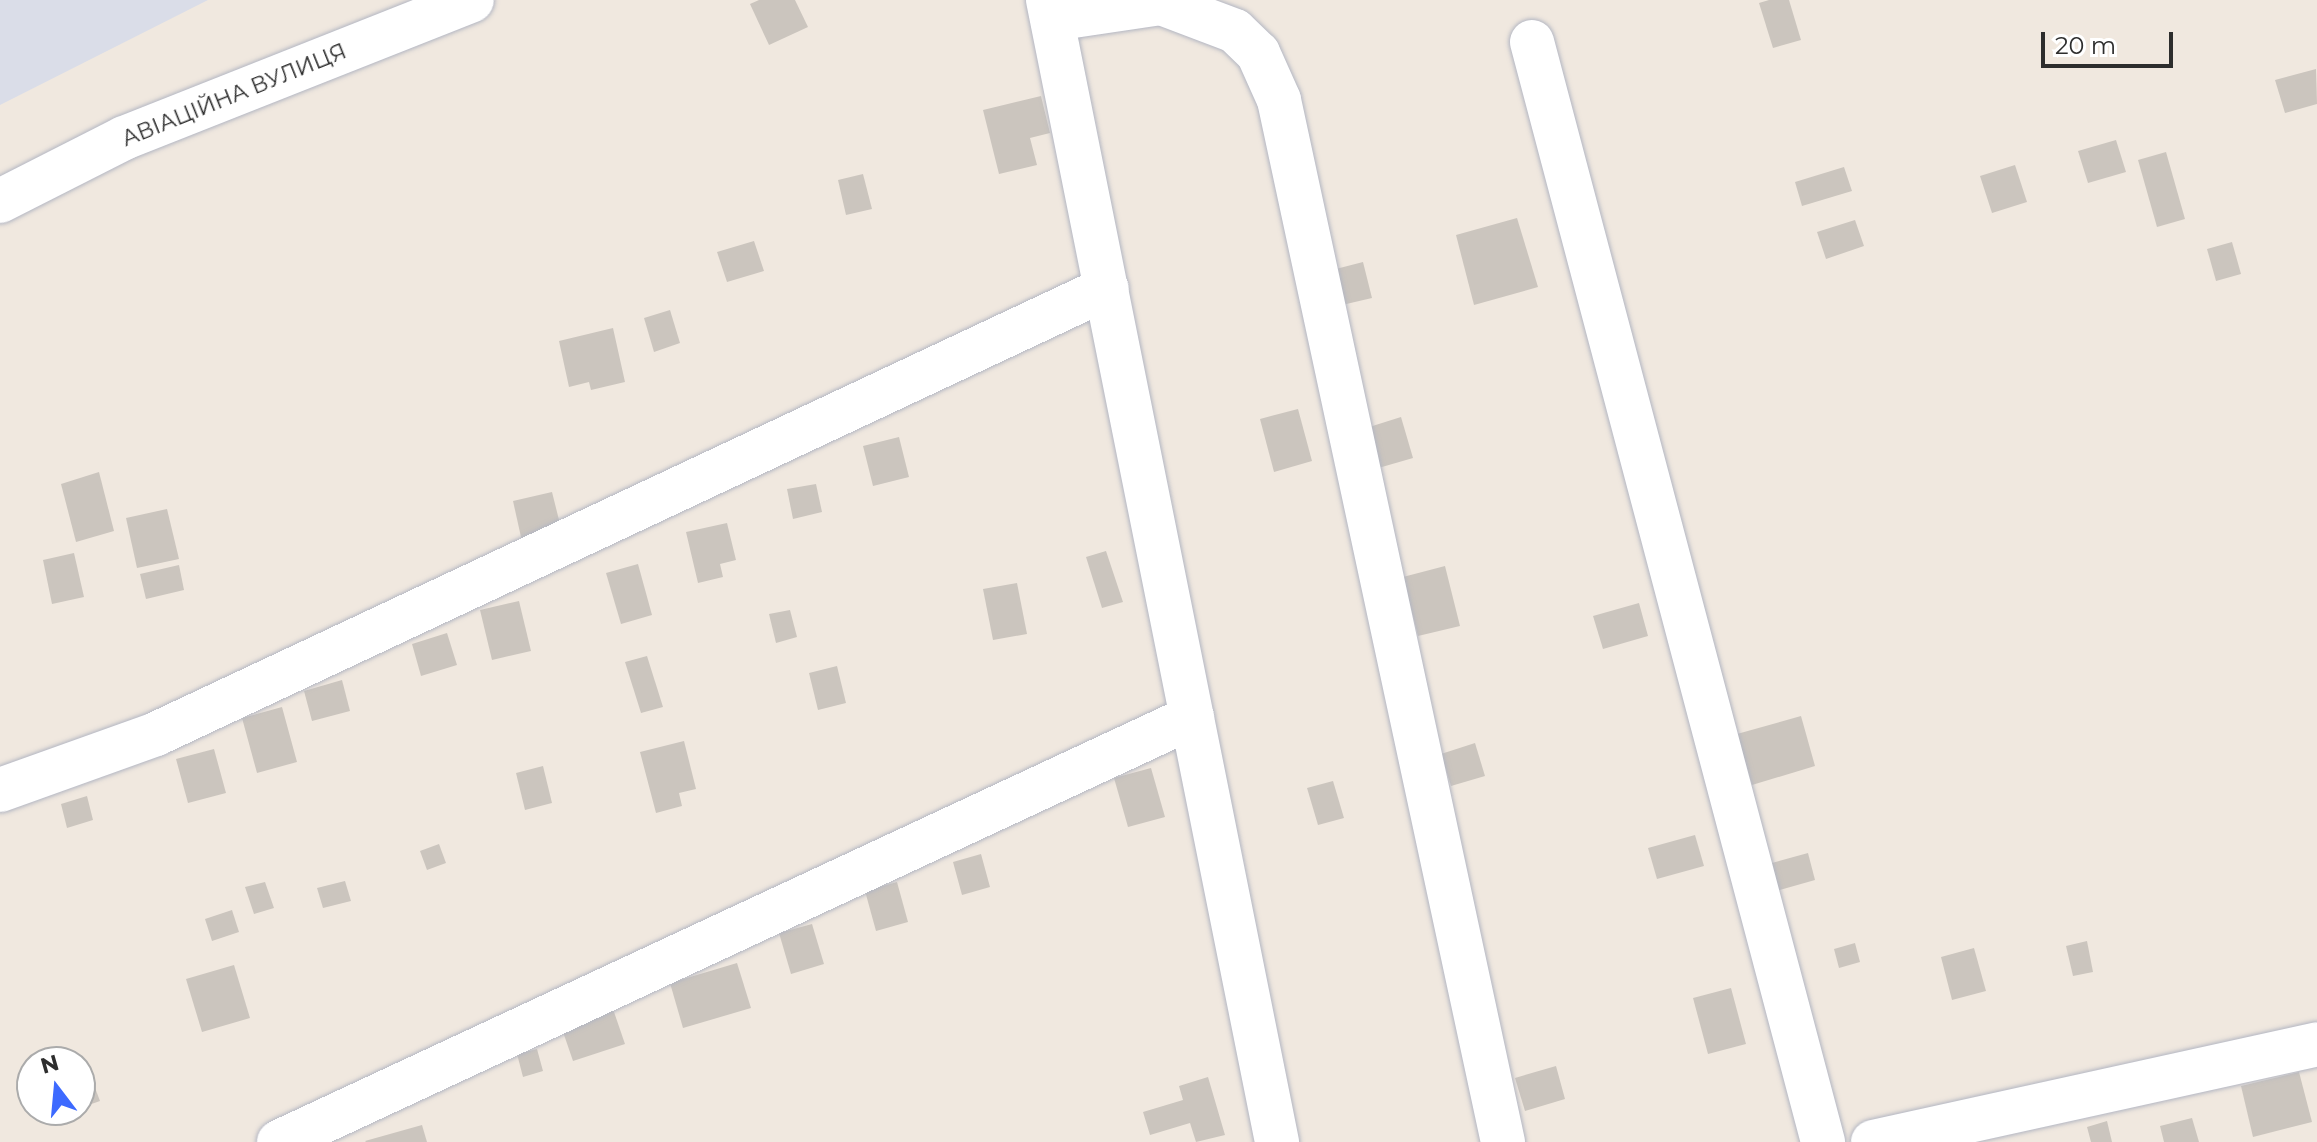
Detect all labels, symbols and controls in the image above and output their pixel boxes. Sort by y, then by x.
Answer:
scale bar [2045,16,2177,66]
text: 20 m [2055,31,2116,60]
street label: АВІАЦІЙНА ВУЛИЦЯ [118,38,350,152]
north arrow [16,1046,96,1126]
text: N [38,1049,62,1080]

